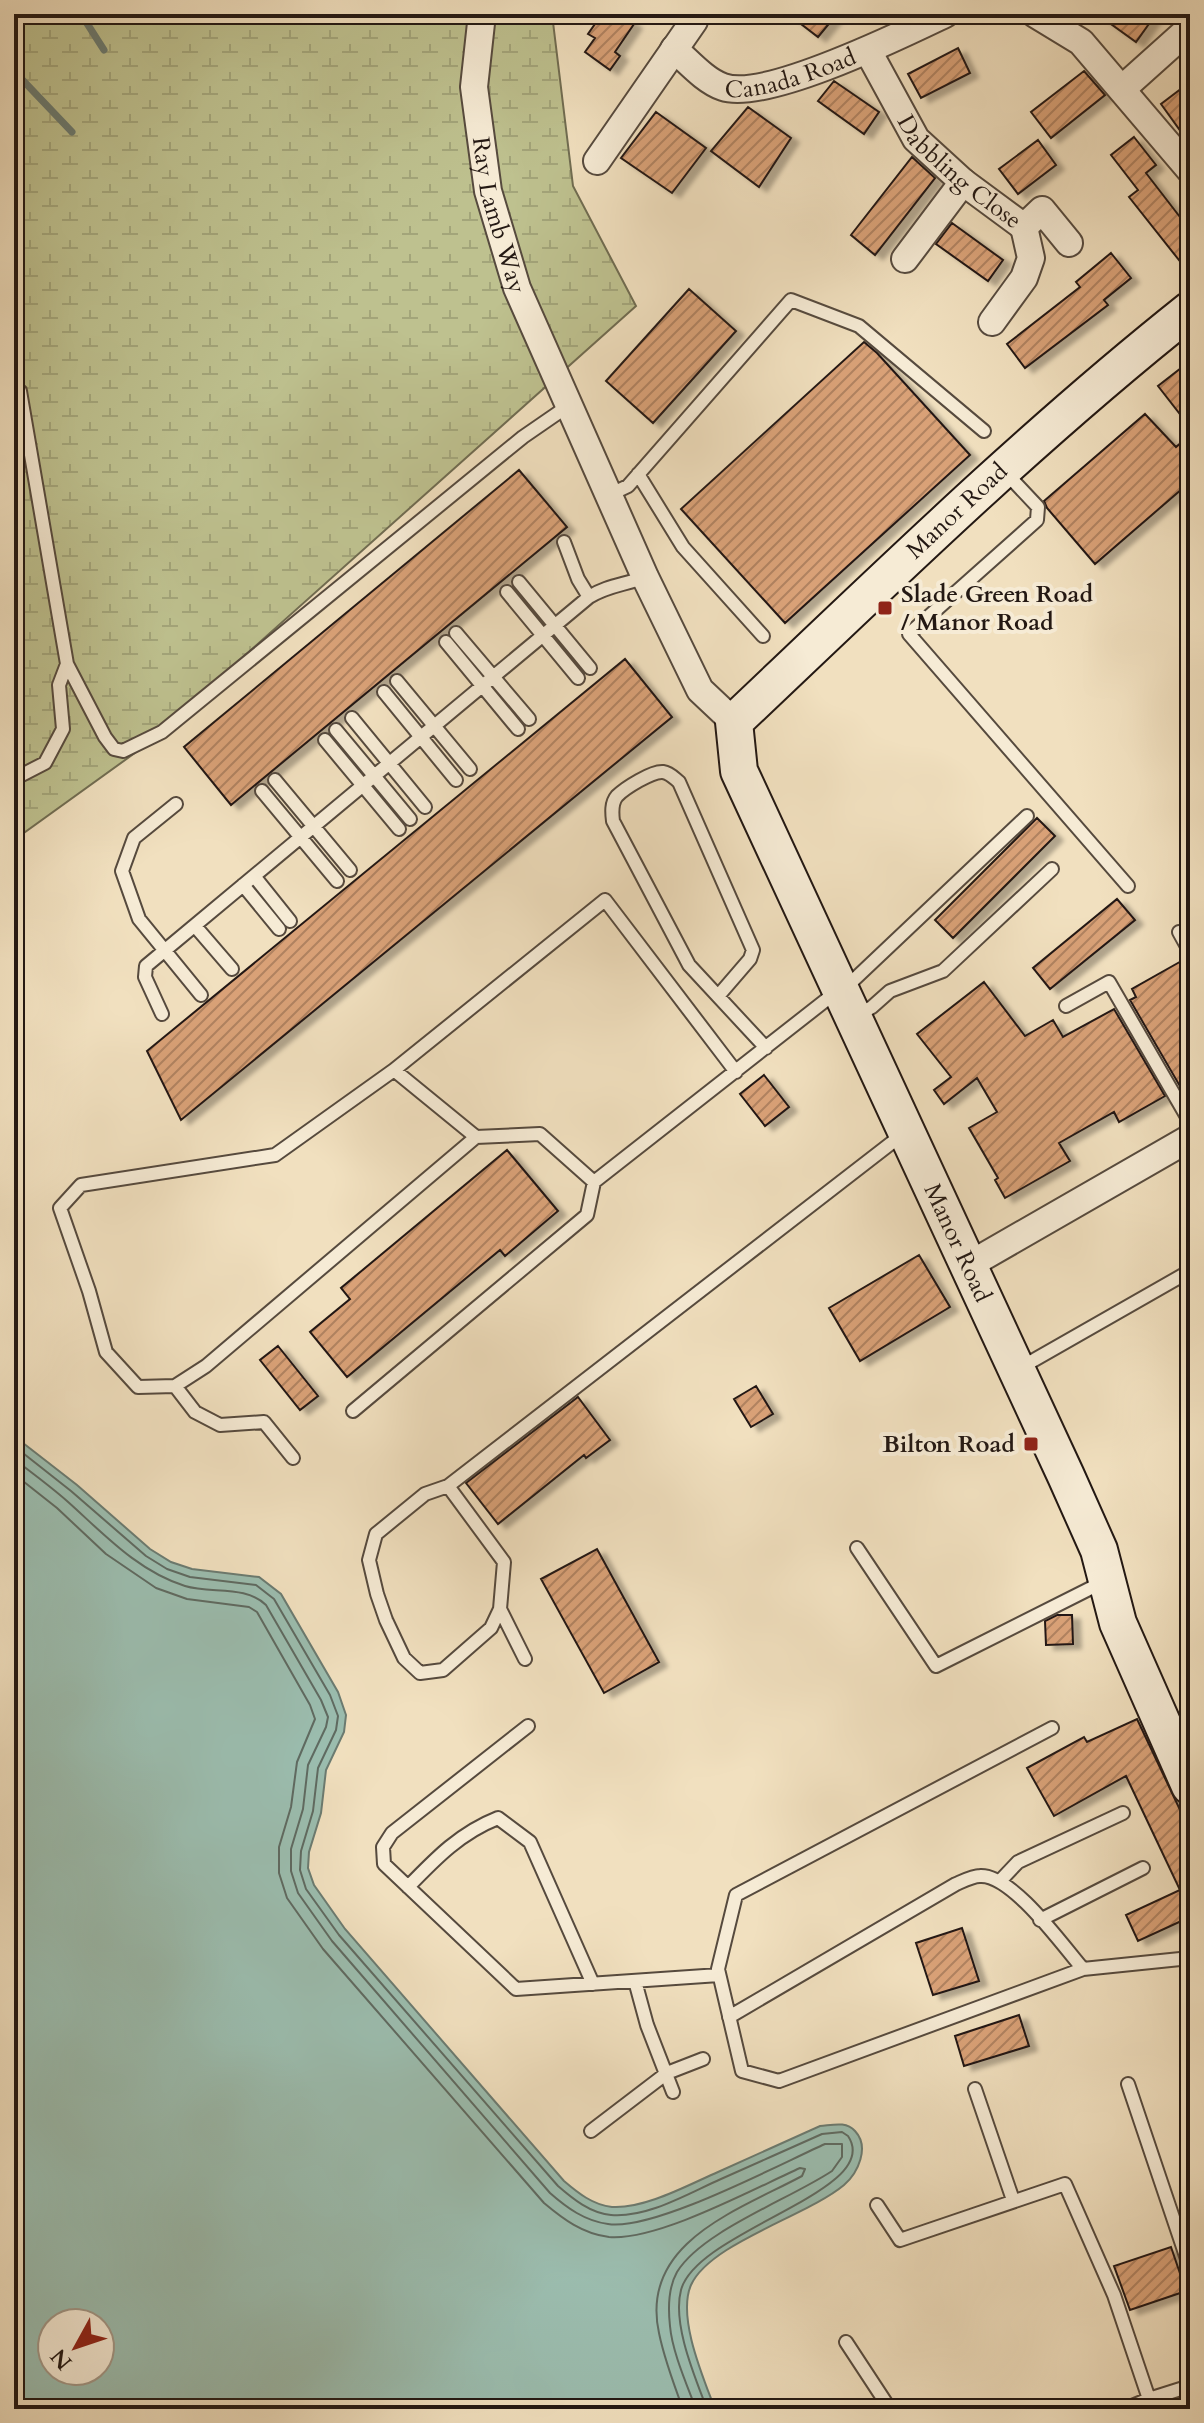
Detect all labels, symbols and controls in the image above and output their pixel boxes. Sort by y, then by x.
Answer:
street label: Canada Road [724,40,861,106]
street label: Dabbling Close [889,109,1029,236]
street label: Ray Lamb Way [464,135,534,297]
street label: Manor Road [899,455,1015,567]
place label: Slade Green Road / Manor Road [901,578,1093,639]
marker: Slade Green Road / Manor Road [876,599,894,617]
street label: Manor Road [916,1178,1000,1308]
place label: Bilton Road [882,1428,1015,1461]
marker: Bilton Road [1022,1435,1040,1453]
north arrow [36,2307,116,2387]
text: N [44,2342,79,2376]

